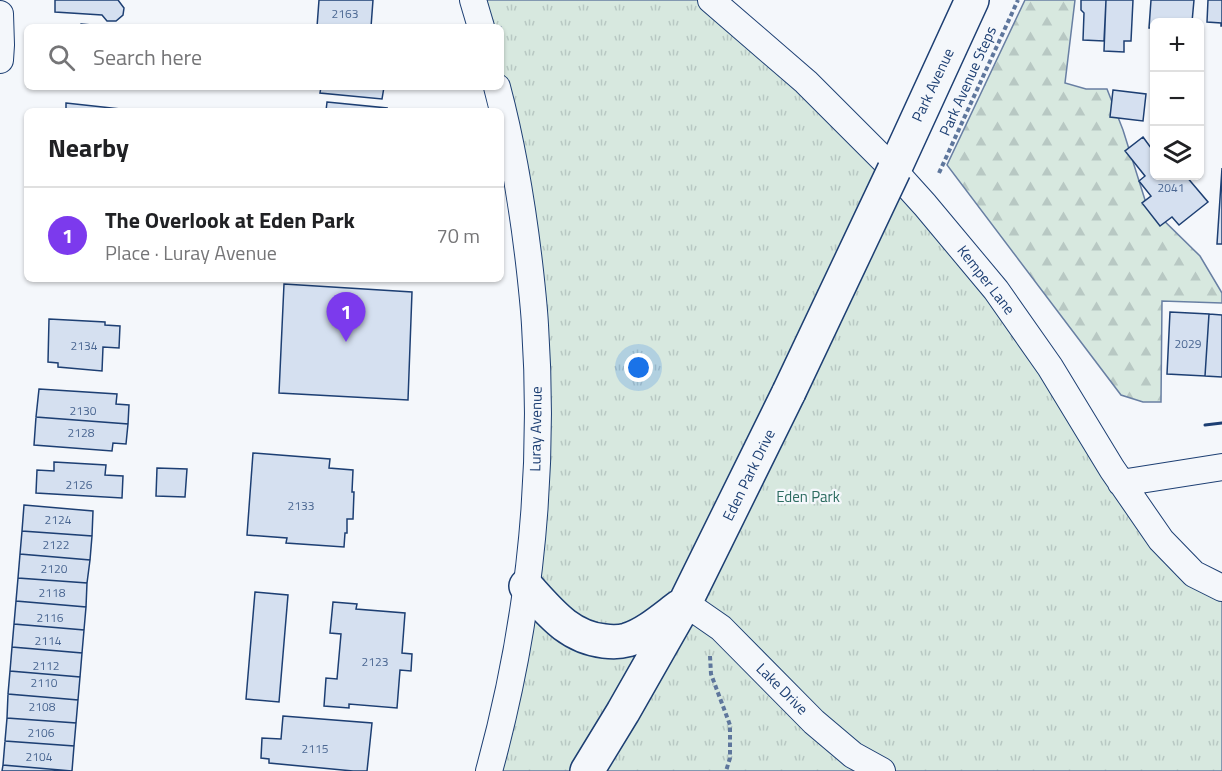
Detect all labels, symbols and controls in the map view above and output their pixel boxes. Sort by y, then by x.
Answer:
house number: 2163 [332,4,358,23]
map controls [1150,18,1204,180]
button: + [1150,18,1204,72]
street label: Park Avenue Steps [933,22,1002,139]
search box [24,24,504,90]
text: Search here [93,40,202,74]
icon: search [45,41,78,74]
street label: Park Avenue [905,44,960,125]
button: − [1150,72,1204,126]
button: layers [1150,126,1204,180]
text: Nearby [48,128,129,167]
house number: 2041 [1158,178,1184,197]
text: The Overlook at Eden Park [105,203,355,237]
text: 1 [62,220,73,251]
text: 70 m [436,220,480,251]
text: Place · Luray Avenue [105,237,277,268]
street label: Kemper Lane [952,240,1021,319]
pin: 1 [326,292,366,342]
house number: 2029 [1175,334,1202,353]
house number: 2134 [71,336,98,355]
your location [624,353,653,382]
street label: Luray Avenue [523,386,548,472]
house number: 2130 [70,401,97,420]
house number: 2128 [68,423,95,442]
street label: Eden Park Drive [716,425,781,525]
house number: 2126 [66,475,93,494]
park label: Eden Park [776,485,840,508]
house number: 2133 [288,496,314,515]
house number: 2124 [45,510,72,529]
house number: 2122 [43,535,69,554]
house number: 2120 [41,559,68,578]
house number: 2118 [39,583,66,602]
house number: 2116 [37,608,64,627]
house number: 2114 [35,631,62,650]
house number: 2123 [362,652,388,671]
house number: 2112 [33,656,59,675]
street label: Lake Drive [751,657,814,720]
house number: 2110 [31,673,58,692]
house number: 2108 [29,697,56,716]
house number: 2106 [28,723,55,742]
house number: 2115 [302,739,329,758]
house number: 2104 [26,747,53,766]

